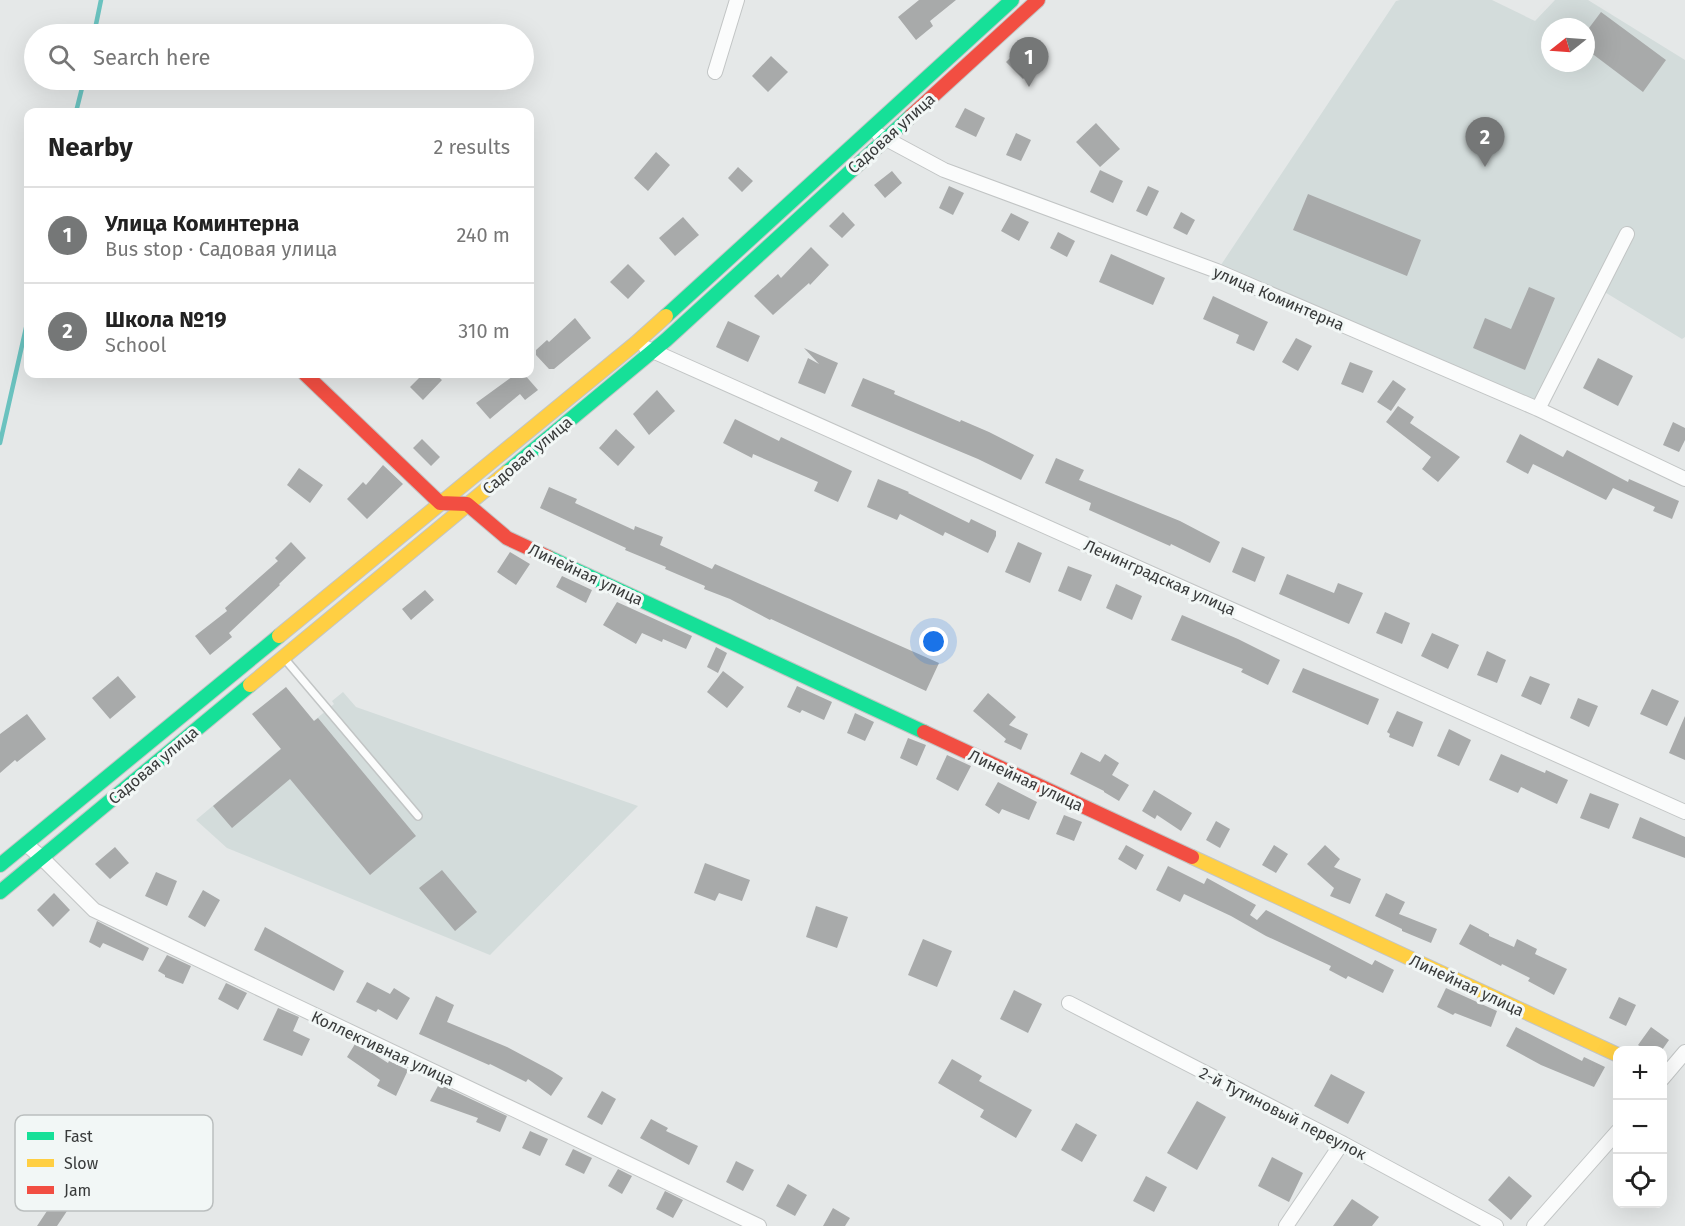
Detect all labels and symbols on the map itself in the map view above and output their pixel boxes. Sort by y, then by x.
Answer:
north arrow [1541,18,1595,72]
pin: 1 [1010,38,1048,87]
street label: Садовая улица [844,89,939,178]
pin: 2 [1466,118,1504,167]
street label: улица Коминтерна [1210,262,1347,335]
street label: Садовая улица [479,412,576,498]
street label: Ленинградская улица [1081,535,1238,619]
street label: Линейная улица [526,540,646,609]
your location [919,627,948,656]
street label: Садовая улица [105,722,202,808]
street label: Линейная улица [966,746,1086,815]
street label: Линейная улица [1407,951,1527,1020]
street label: Коллективная улица [308,1007,457,1090]
street label: 2-й Тутиновый переулок [1196,1063,1370,1164]
legend [15,1115,213,1211]
text: Fast [64,1127,93,1146]
text: Slow [64,1154,99,1173]
text: Jam [64,1181,91,1200]

